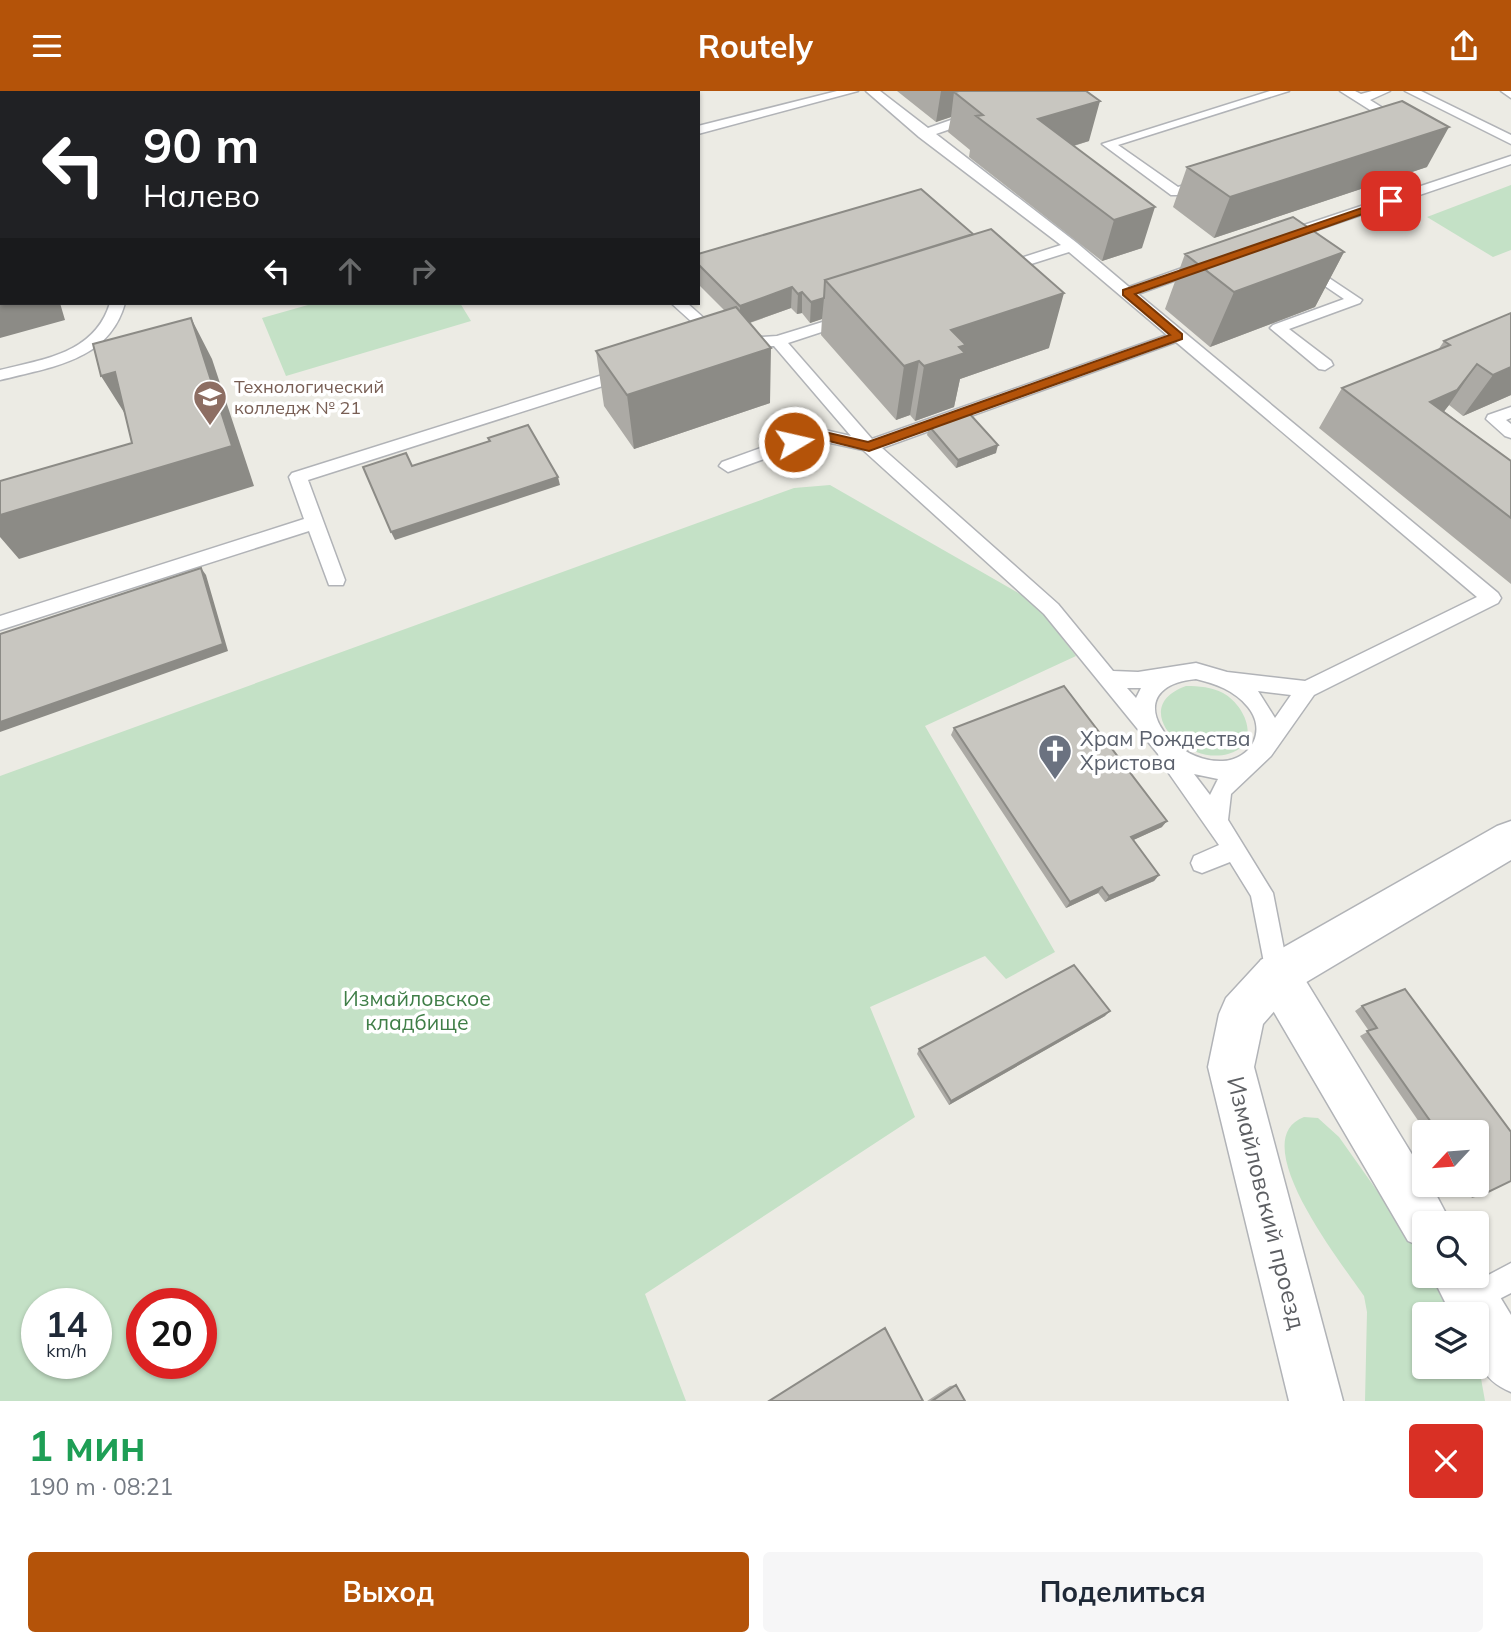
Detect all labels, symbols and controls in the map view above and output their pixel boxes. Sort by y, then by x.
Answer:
text: Routely [698,26,813,66]
icon: menu [28,27,66,65]
icon: share [1445,27,1483,65]
text: 90 m [143,114,259,175]
icon: left [28,119,119,210]
pin [1361,171,1421,231]
text: Налево [143,175,260,215]
icon: arrive [1372,182,1410,220]
icon: left [258,252,296,290]
icon: ahead [331,252,369,290]
icon: right [404,252,442,290]
place label: Технологический колледж № 21 [234,375,384,419]
school or university icon: Технологический колледж № 21 [191,378,229,427]
position arrow [757,405,831,479]
place label: Храм Рождества Христова [1080,725,1251,775]
church icon: Храм Рождества Христова [1036,732,1074,781]
park label: Измайловское кладбище [343,985,491,1035]
street label: Измайловский проезд [1221,1073,1313,1332]
north arrow [1412,1120,1489,1197]
map controls [1412,1120,1489,1379]
button: search [1412,1211,1489,1288]
speed limit sign: 20 [126,1288,217,1379]
text: 14 [45,1302,88,1346]
button: layers [1412,1302,1489,1379]
text: km/h [46,1339,87,1362]
text: 1 мин [28,1419,146,1472]
button: close [1409,1424,1483,1498]
text: 190 m · 08:21 [28,1472,173,1501]
button: Выход [28,1552,749,1632]
button: Поделиться [763,1552,1483,1632]

